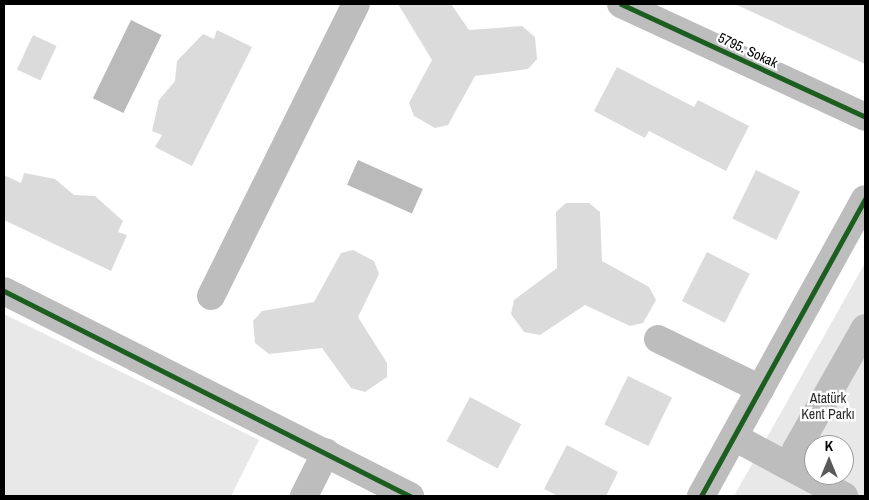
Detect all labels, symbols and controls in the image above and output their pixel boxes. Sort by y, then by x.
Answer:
street label: 5795. Sokak [716,29,780,71]
park label: Atatürk Kent Parkı [801,390,855,422]
north arrow [804,435,854,485]
text: K [825,437,833,455]

